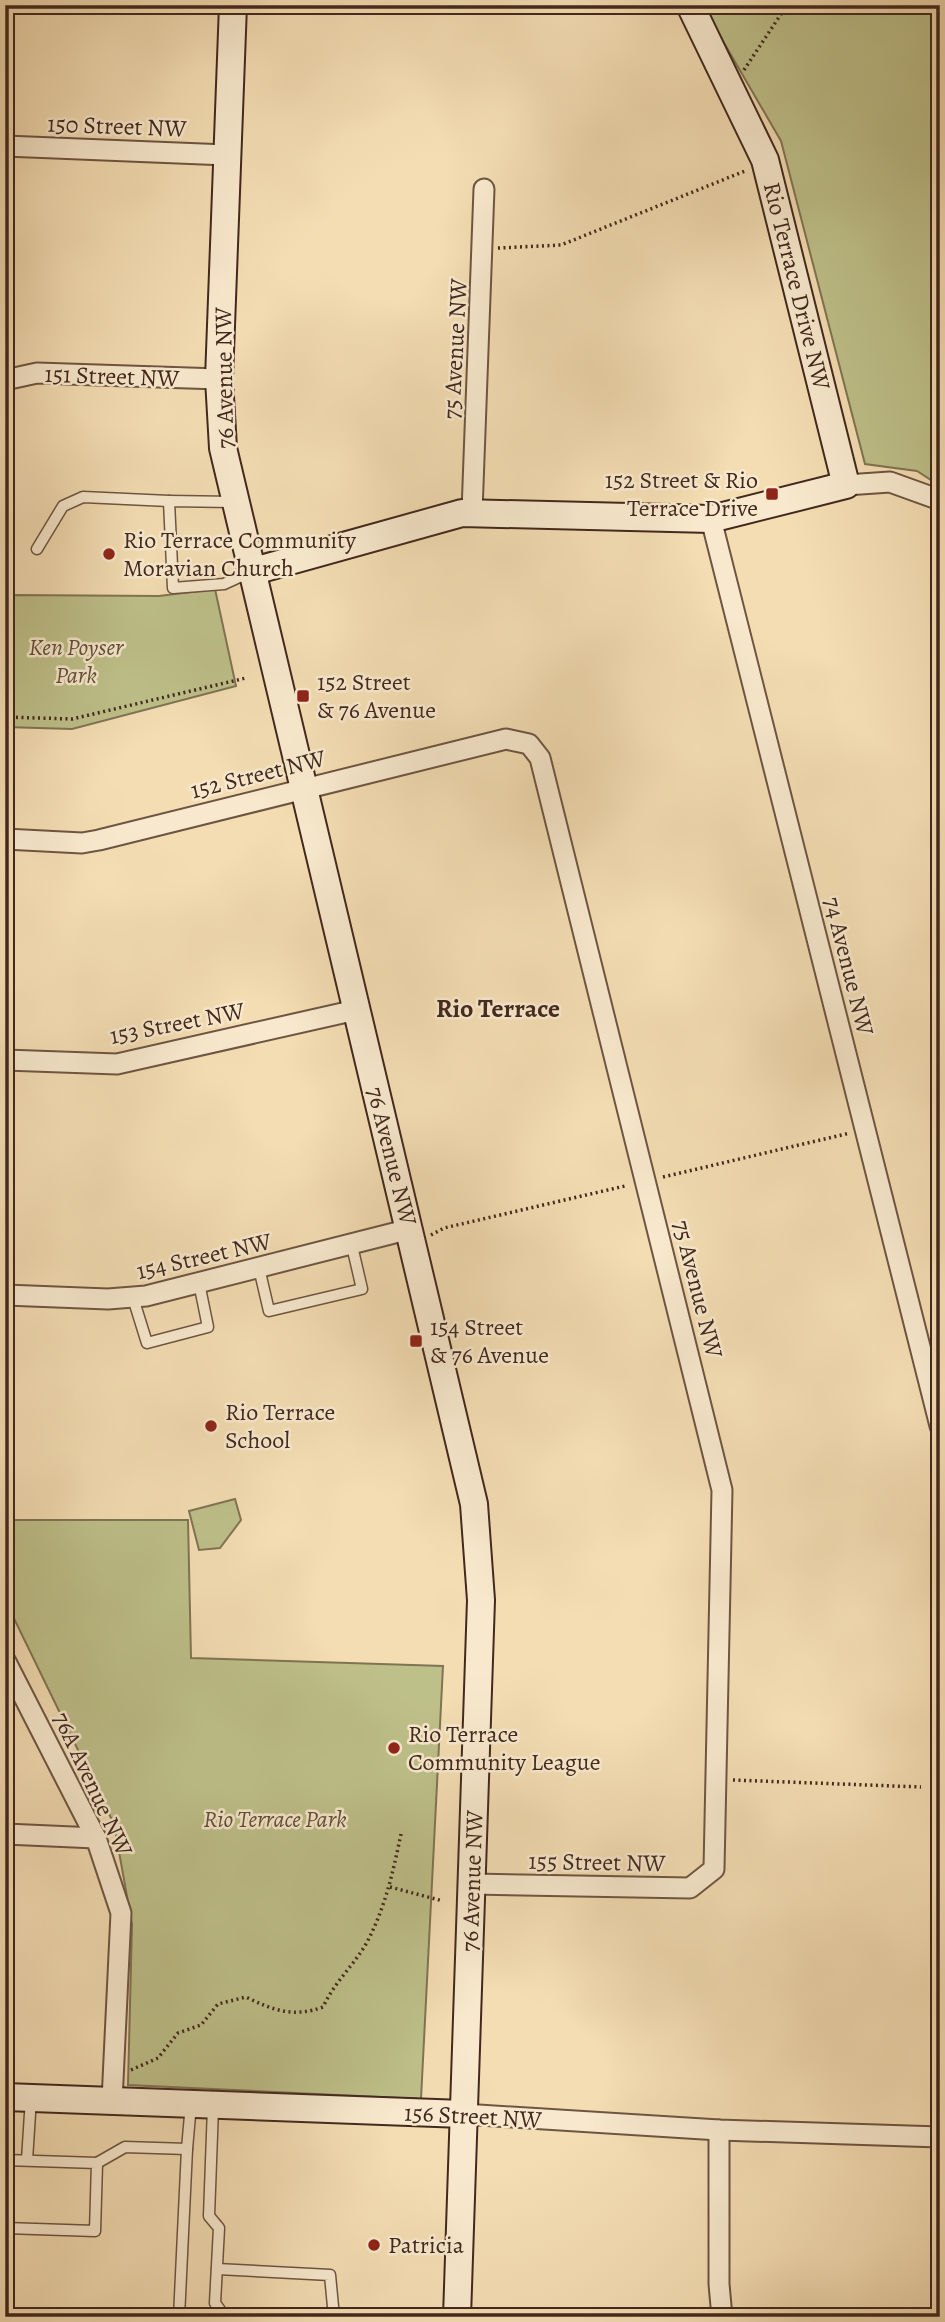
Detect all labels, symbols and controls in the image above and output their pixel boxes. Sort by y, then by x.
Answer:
street label: 150 Street NW [47,108,188,144]
street label: Rio Terrace Drive NW [756,179,838,394]
street label: 75 Avenue NW [435,277,475,420]
street label: 76 Avenue NW [207,306,241,449]
street label: 151 Street NW [44,358,181,394]
place label: 152 Street & Rio Terrace Drive [605,464,758,524]
marker: 152 Street & Rio Terrace Drive [764,486,780,502]
place label: Rio Terrace Community Moravian Church [123,524,356,584]
marker: Rio Terrace Community Moravian Church [101,546,117,562]
park label: Ken Poyser Park [29,631,124,691]
place label: 152 Street & 76 Avenue [317,666,436,726]
marker: 152 Street & 76 Avenue [295,688,311,704]
street label: 152 Street NW [187,742,329,806]
street label: 74 Avenue NW [816,893,882,1039]
district label: Rio Terrace [436,991,560,1026]
street label: 153 Street NW [107,994,248,1052]
street label: 76 Avenue NW [359,1083,425,1229]
street label: 75 Avenue NW [665,1217,731,1362]
street label: 154 Street NW [133,1225,275,1287]
place label: 154 Street & 76 Avenue [430,1311,549,1371]
marker: 154 Street & 76 Avenue [408,1333,424,1349]
place label: Rio Terrace School [225,1396,335,1456]
marker: Rio Terrace School [203,1418,219,1434]
street label: 76A Avenue NW [46,1707,141,1862]
place label: Rio Terrace Community League [408,1718,601,1778]
marker: Rio Terrace Community League [386,1740,402,1756]
park label: Rio Terrace Park [203,1803,347,1835]
street label: 76 Avenue NW [454,1809,490,1952]
street label: 155 Street NW [528,1845,666,1879]
street label: 156 Street NW [403,2096,543,2136]
place label: Patricia [388,2229,465,2261]
marker: Patricia [366,2237,382,2253]

